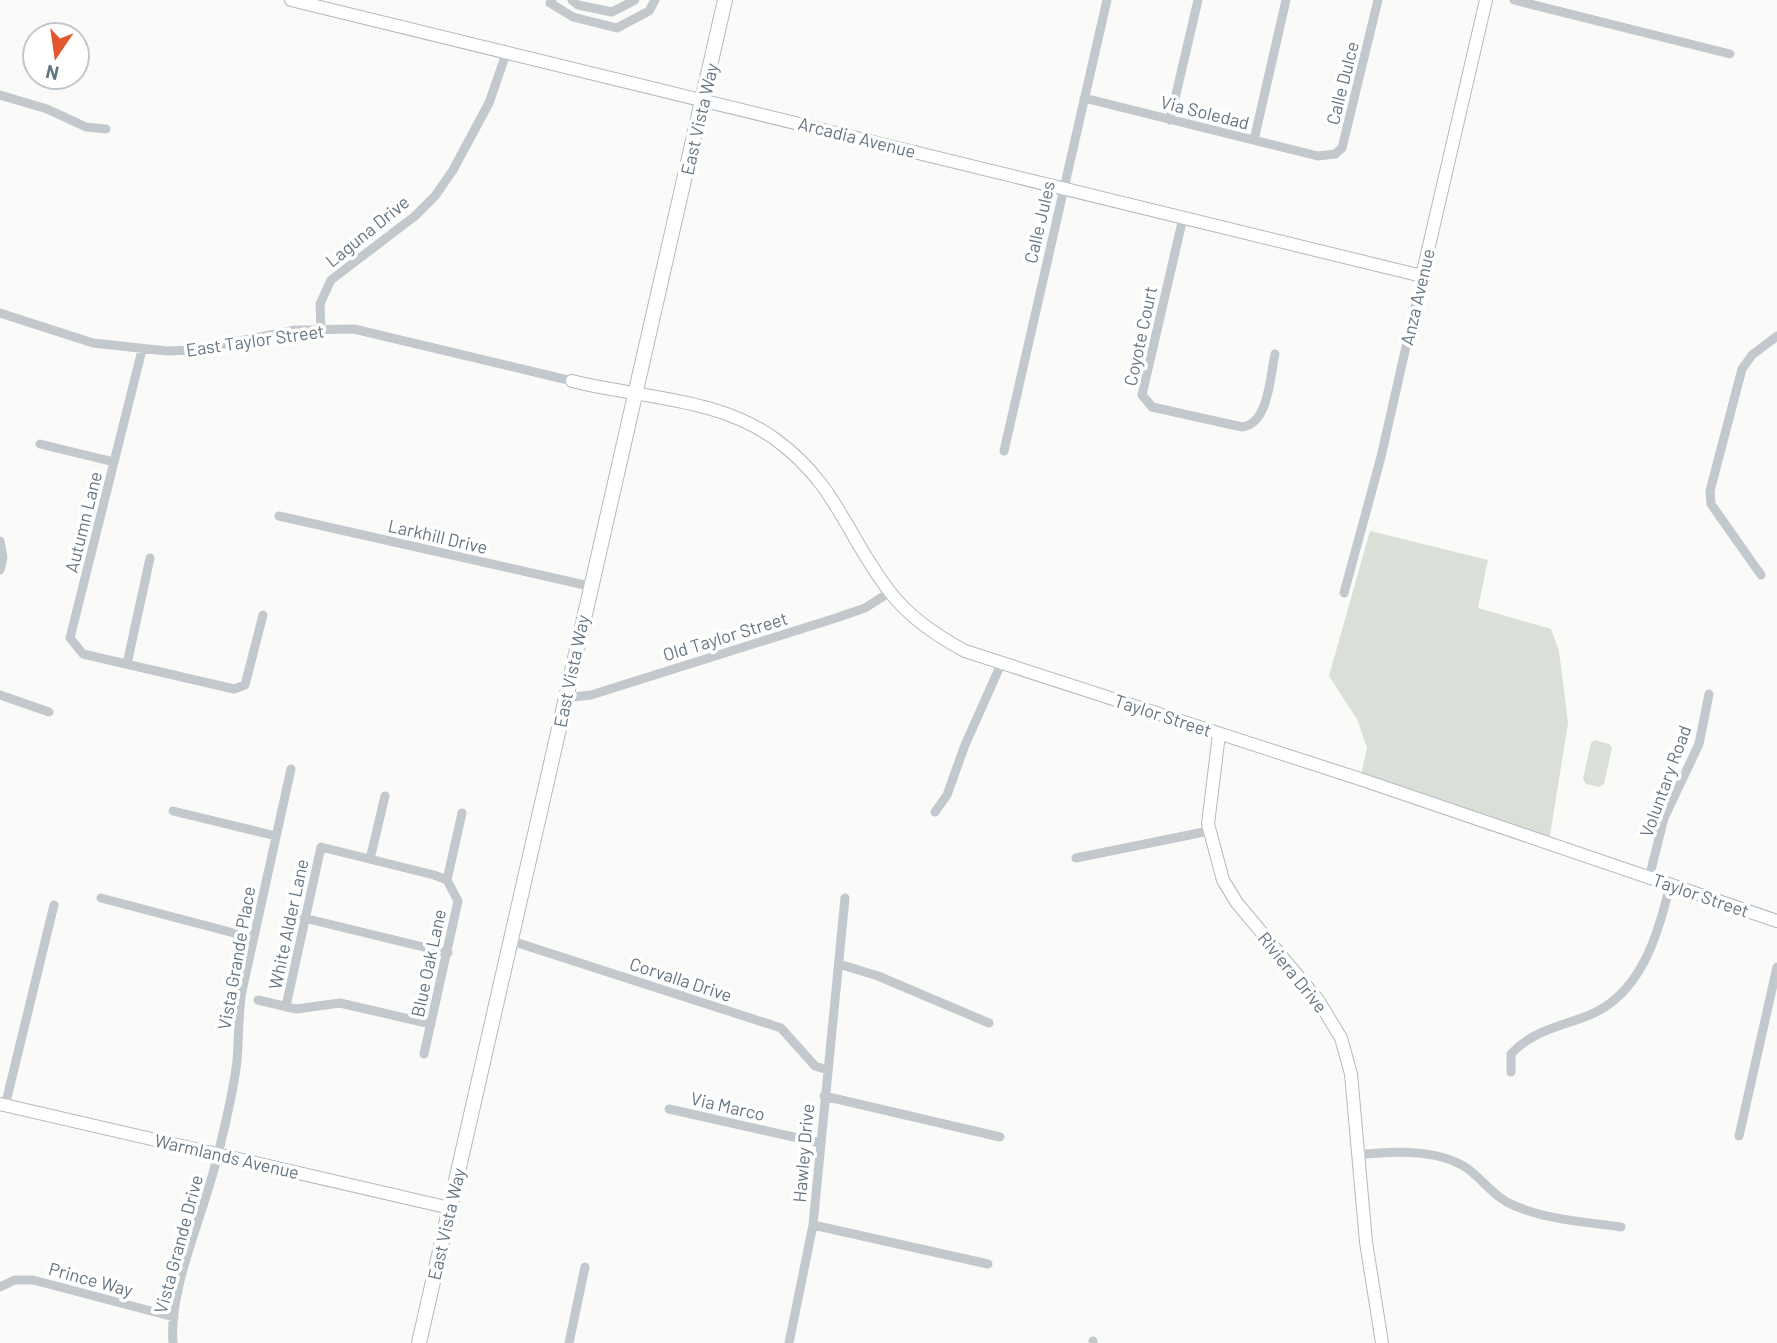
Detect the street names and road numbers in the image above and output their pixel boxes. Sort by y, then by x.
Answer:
street label: Calle Dulce [1321,39,1363,127]
street label: East Vista Way [675,61,723,177]
street label: Via Soledad [1158,90,1252,134]
street label: Arcadia Avenue [796,112,918,162]
street label: Calle Jules [1019,179,1059,265]
street label: Laguna Drive [321,191,413,271]
street label: Anza Avenue [1395,246,1439,348]
street label: Coyote Court [1119,284,1161,388]
street label: East Taylor Street [184,319,326,361]
street label: Autumn Lane [60,469,106,575]
street label: Larkhill Drive [386,514,490,558]
street label: Old Taylor Street [660,607,790,665]
street label: East Vista Way [548,613,594,729]
street label: Taylor Street [1112,689,1214,741]
street label: Voluntary Road [1635,722,1695,840]
street label: White Alder Lane [263,857,313,991]
street label: Taylor Street [1650,868,1752,922]
street label: Vista Grande Place [213,884,259,1032]
street label: Blue Oak Lane [406,907,450,1019]
street label: Riviera Drive [1254,927,1332,1017]
street label: Corvalla Drive [627,952,735,1006]
street label: Via Marco [689,1087,767,1125]
street label: Hawley Drive [788,1103,818,1203]
street label: Warmlands Avenue [153,1129,301,1183]
street label: East Vista Way [422,1166,470,1282]
street label: Vista Grande Drive [149,1172,207,1316]
street label: Prince Way [47,1257,135,1301]

